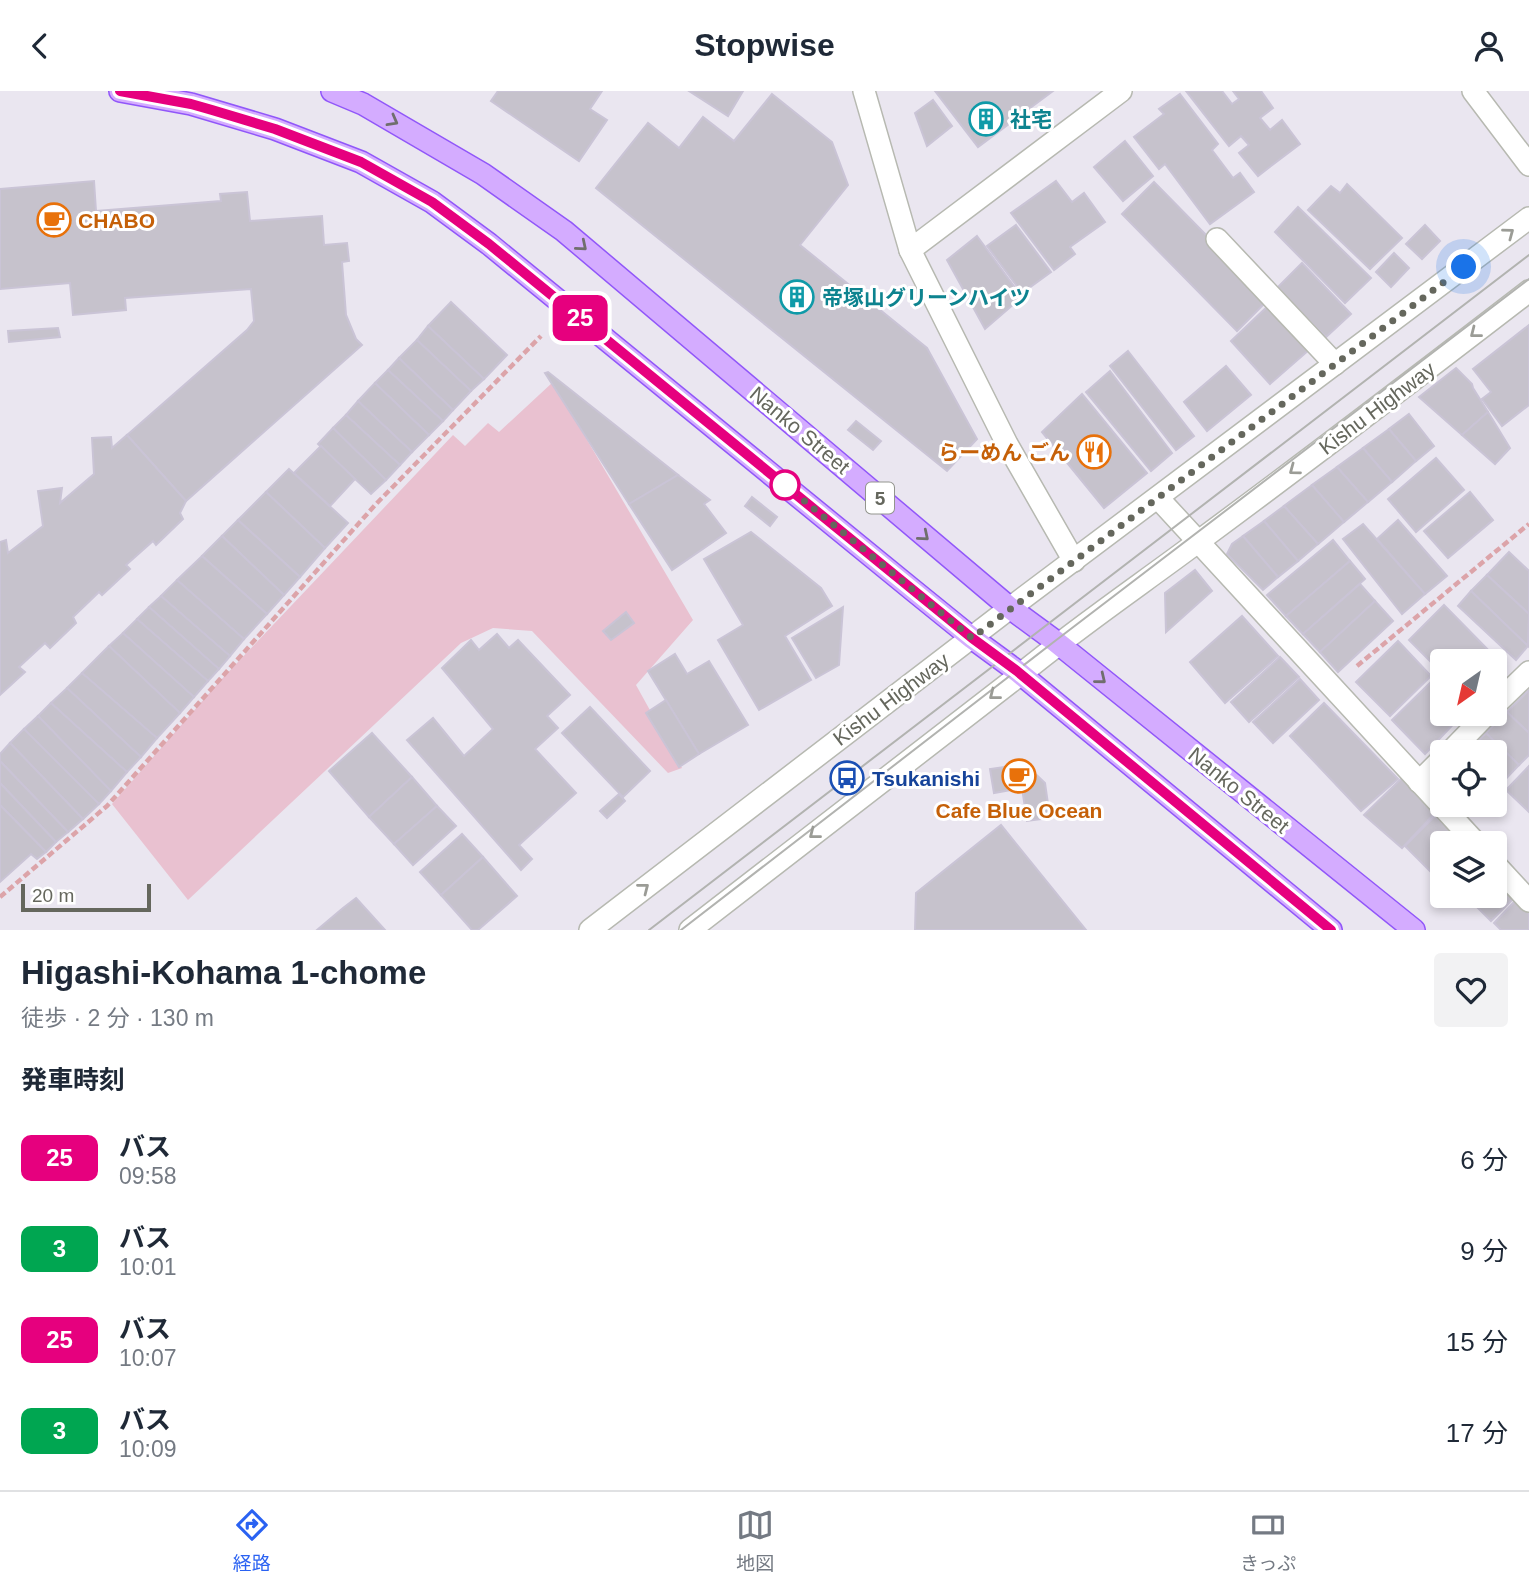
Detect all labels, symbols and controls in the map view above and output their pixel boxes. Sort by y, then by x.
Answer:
icon: back [21,27,59,65]
text: Stopwise [694,27,835,63]
icon: person [1470,27,1508,65]
building icon: 社宅 [967,100,1005,138]
place label: 社宅 [1010,108,1052,131]
one-way arrow [386,113,398,126]
cafe icon: CHABO [35,201,73,239]
place label: CHABO [78,209,155,232]
one-way arrow [1501,229,1514,242]
one-way arrow [574,238,587,250]
your location [1446,249,1481,284]
building icon: 帝塚山グリーンハイツ [778,278,816,316]
place label: 帝塚山グリーンハイツ [822,286,1031,309]
line badge: 25 [548,295,612,341]
text: 25 [567,304,593,331]
one-way arrow [1470,324,1483,337]
street label: Kishu Highway [1315,357,1440,459]
street label: Nanko Street [746,382,854,478]
restaurant icon: らーめん ごん [1075,433,1113,471]
place label: らーめん ごん [938,441,1070,464]
one-way arrow [1289,462,1302,475]
unlabelled marker [770,470,800,500]
road number: 5 [866,483,894,513]
one-way arrow [916,528,929,540]
street label: Kishu Highway [829,648,954,750]
north arrow [1430,649,1507,726]
map controls [1430,649,1507,908]
one-way arrow [1093,670,1106,683]
one-way arrow [989,686,1002,699]
button: locate [1430,740,1507,817]
street label: Nanko Street [1184,742,1294,838]
cafe icon: Cafe Blue Ocean [1000,757,1038,795]
bus stop icon: Tsukanishi [828,759,866,797]
place label: Tsukanishi [872,767,980,790]
place label: Cafe Blue Ocean [936,799,1102,822]
one-way arrow [809,825,822,838]
button: layers [1430,831,1507,908]
scale bar [21,881,150,913]
one-way arrow [636,883,648,896]
text: 20 m [32,885,74,906]
button: heart [1434,953,1508,1027]
text: Higashi-Kohama 1-chome [21,954,426,991]
text: 徒歩 · 2 分 · 130 m [21,1005,214,1031]
text: 発車時刻 [21,1065,125,1095]
text: バス [119,1132,171,1162]
text: 25 [46,1144,73,1171]
text: 6 分 [1460,1145,1508,1175]
text: 09:58 [119,1163,177,1189]
text: バス [119,1223,171,1253]
text: 3 [53,1235,66,1262]
text: 9 分 [1460,1236,1508,1266]
text: 10:01 [119,1254,177,1280]
text: バス [119,1314,171,1344]
text: 25 [46,1326,73,1353]
text: 15 分 [1446,1327,1508,1357]
text: 10:07 [119,1345,177,1371]
text: バス [119,1405,171,1435]
text: 3 [53,1417,66,1444]
text: 17 分 [1446,1418,1508,1448]
text: 10:09 [119,1436,177,1462]
tab: 経路 [233,1506,271,1575]
tab: 地図 [736,1506,774,1575]
tab: きっぷ [1240,1506,1296,1575]

